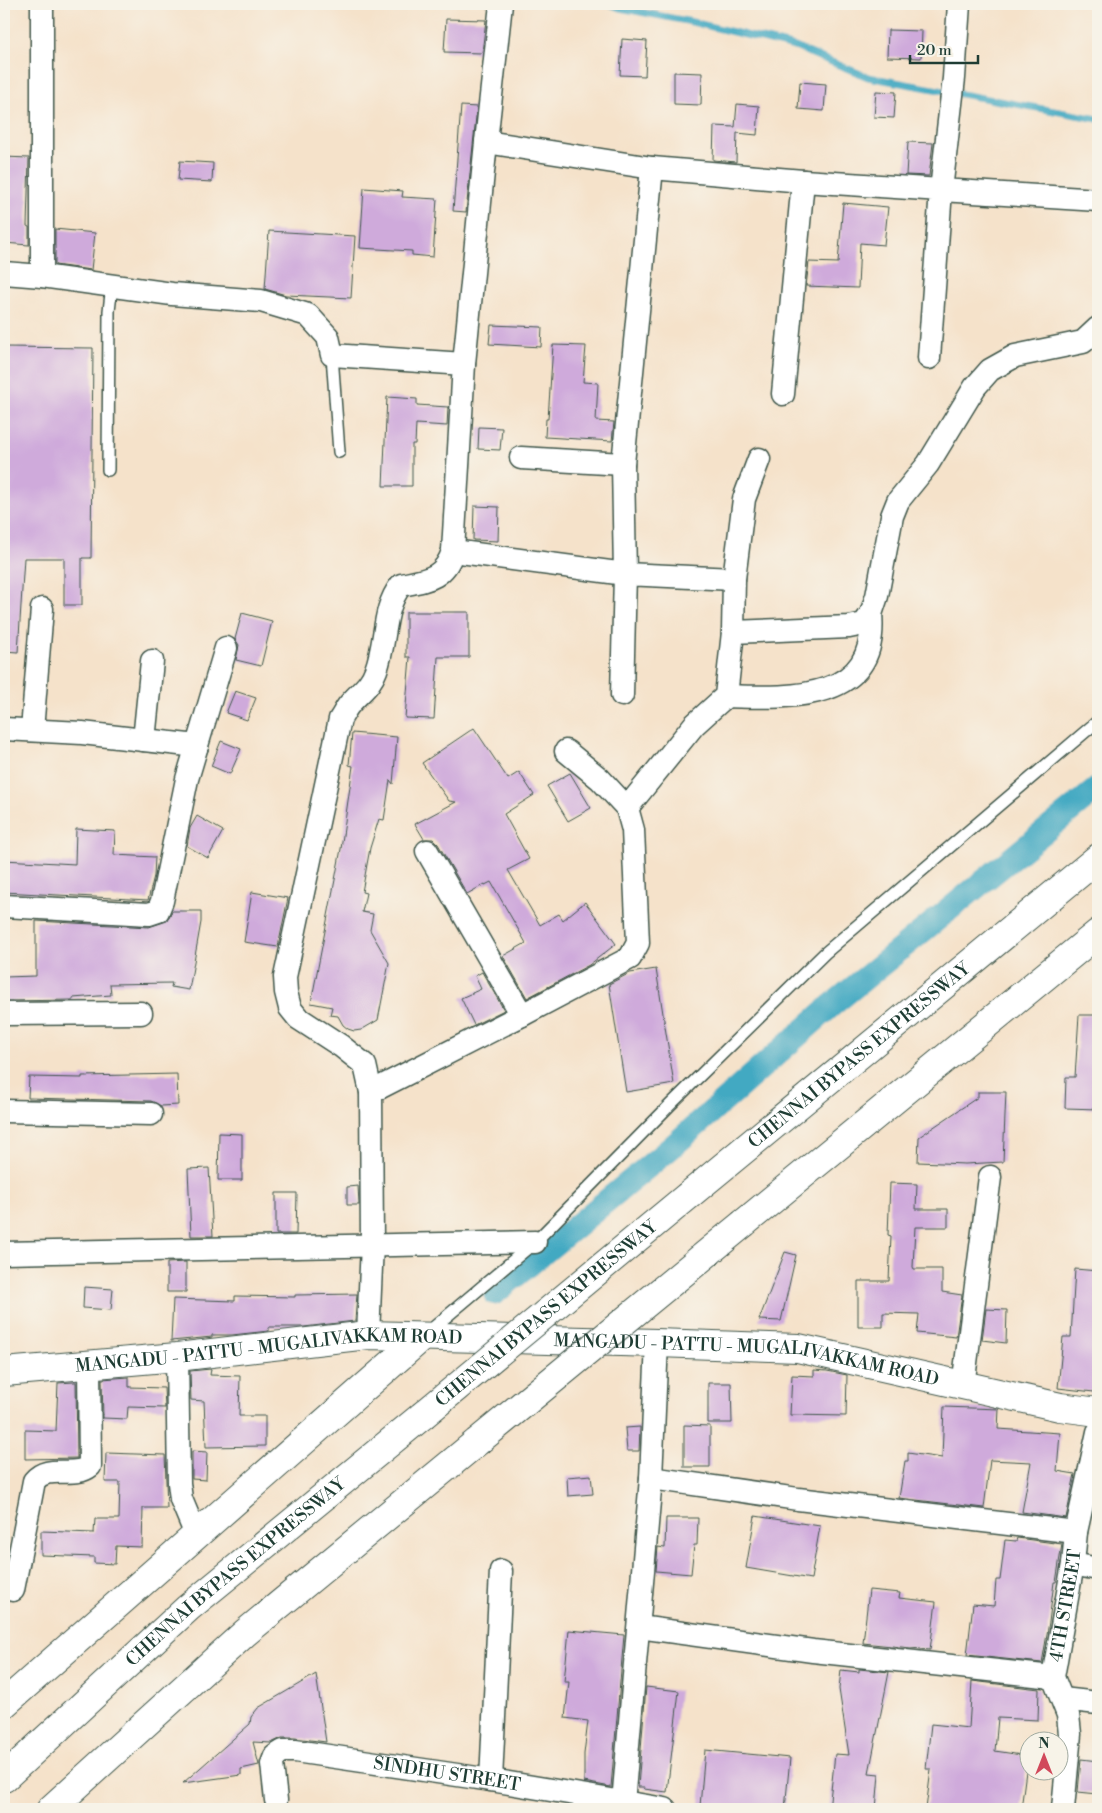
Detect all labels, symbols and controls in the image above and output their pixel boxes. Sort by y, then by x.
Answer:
scale bar [910,32,977,64]
text: 20 m [917,41,952,60]
street label: CHENNAI BYPASS EXPRESSWAY [743,956,975,1153]
street label: CHENNAI BYPASS EXPRESSWAY [430,1214,662,1412]
street label: MANGADU - PATTU - MUGALIVAKKAM ROAD [74,1323,463,1377]
street label: MANGADU - PATTU - MUGALIVAKKAM ROAD [553,1329,941,1391]
street label: CHENNAI BYPASS EXPRESSWAY [121,1472,351,1671]
street label: 4TH STREET [1044,1548,1086,1664]
north arrow [1020,1730,1070,1780]
text: N [1038,1735,1050,1753]
street label: SINDHU STREET [372,1751,523,1796]

